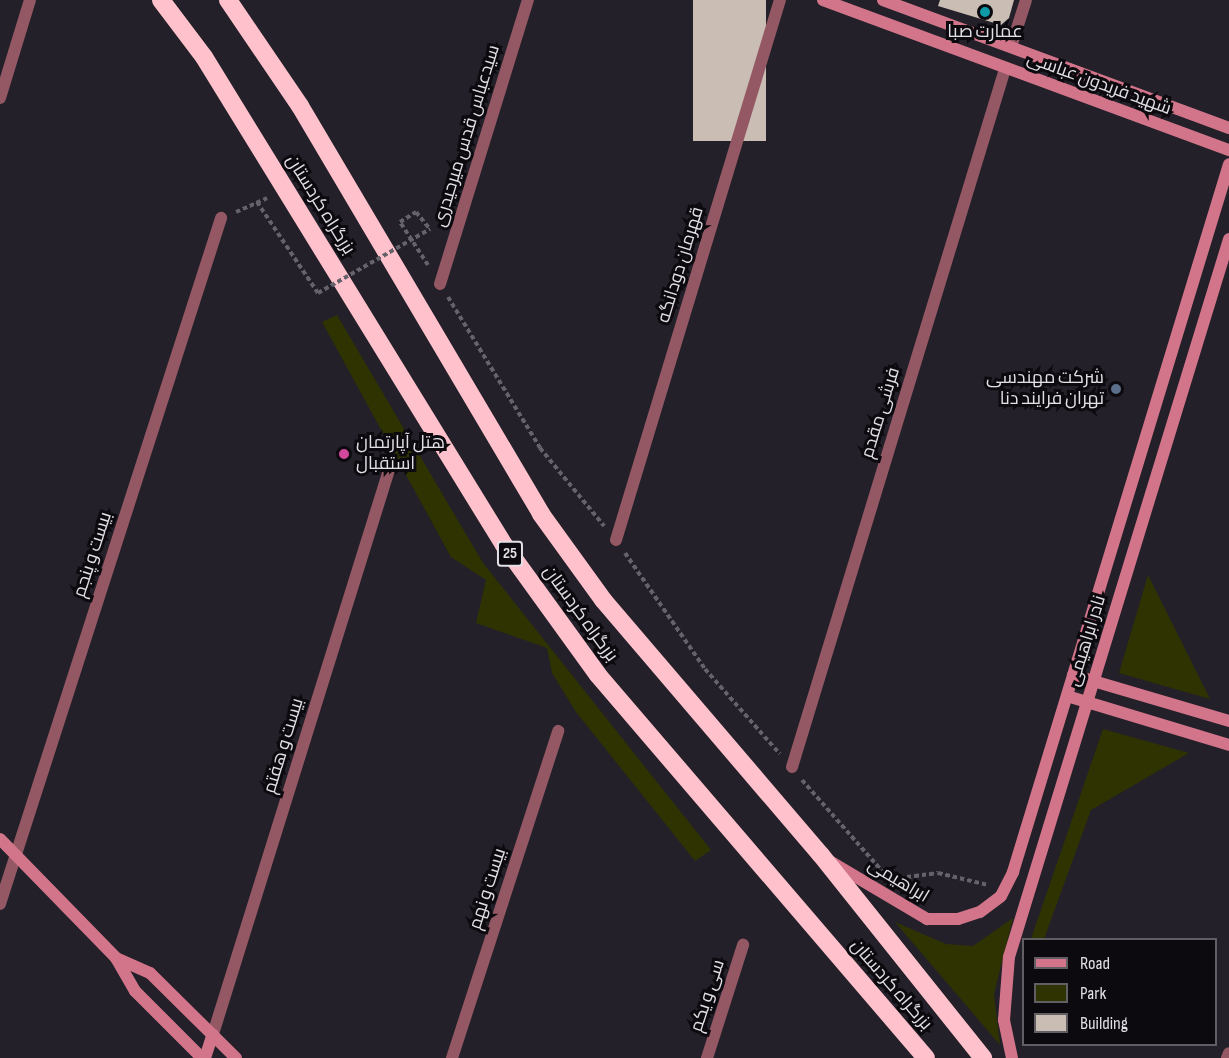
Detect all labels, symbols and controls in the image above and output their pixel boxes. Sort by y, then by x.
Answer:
marker: عمارت صبا [978,5,992,19]
place label: عمارت صبا [947,21,1023,43]
street label: سیدعباس قدس میرحیدری [429,42,505,230]
street label: شهید فریدون عباسی [1024,48,1174,120]
street label: بزرگراه کردستان [281,151,359,259]
street label: قهرمان دودانگه [653,205,709,325]
street label: فرشی مقدم [857,365,905,461]
place label: شرکت مهندسی تهران فرایند دنا [986,368,1104,410]
marker: شرکت مهندسی تهران فرایند دنا [1109,382,1123,396]
place label: هتل آپارتمان استقبال [356,433,445,476]
marker: هتل آپارتمان استقبال [337,447,351,461]
street label: بیست و پنجم [69,510,117,600]
road number: 25 [496,541,524,567]
street label: بزرگراه کردستان [538,562,622,666]
street label: نادر ابراهیمی [1063,593,1111,689]
street label: بیست و هفتم [259,696,309,796]
street label: بیست و نهم [465,846,511,932]
street label: ابراهیمی [863,854,933,908]
street label: بزرگراه کردستان [846,935,936,1035]
legend [1022,938,1217,1046]
text: Road [1080,953,1110,974]
street label: سی و یکم [686,957,730,1035]
text: Park [1080,983,1106,1004]
text: Building [1080,1013,1128,1034]

